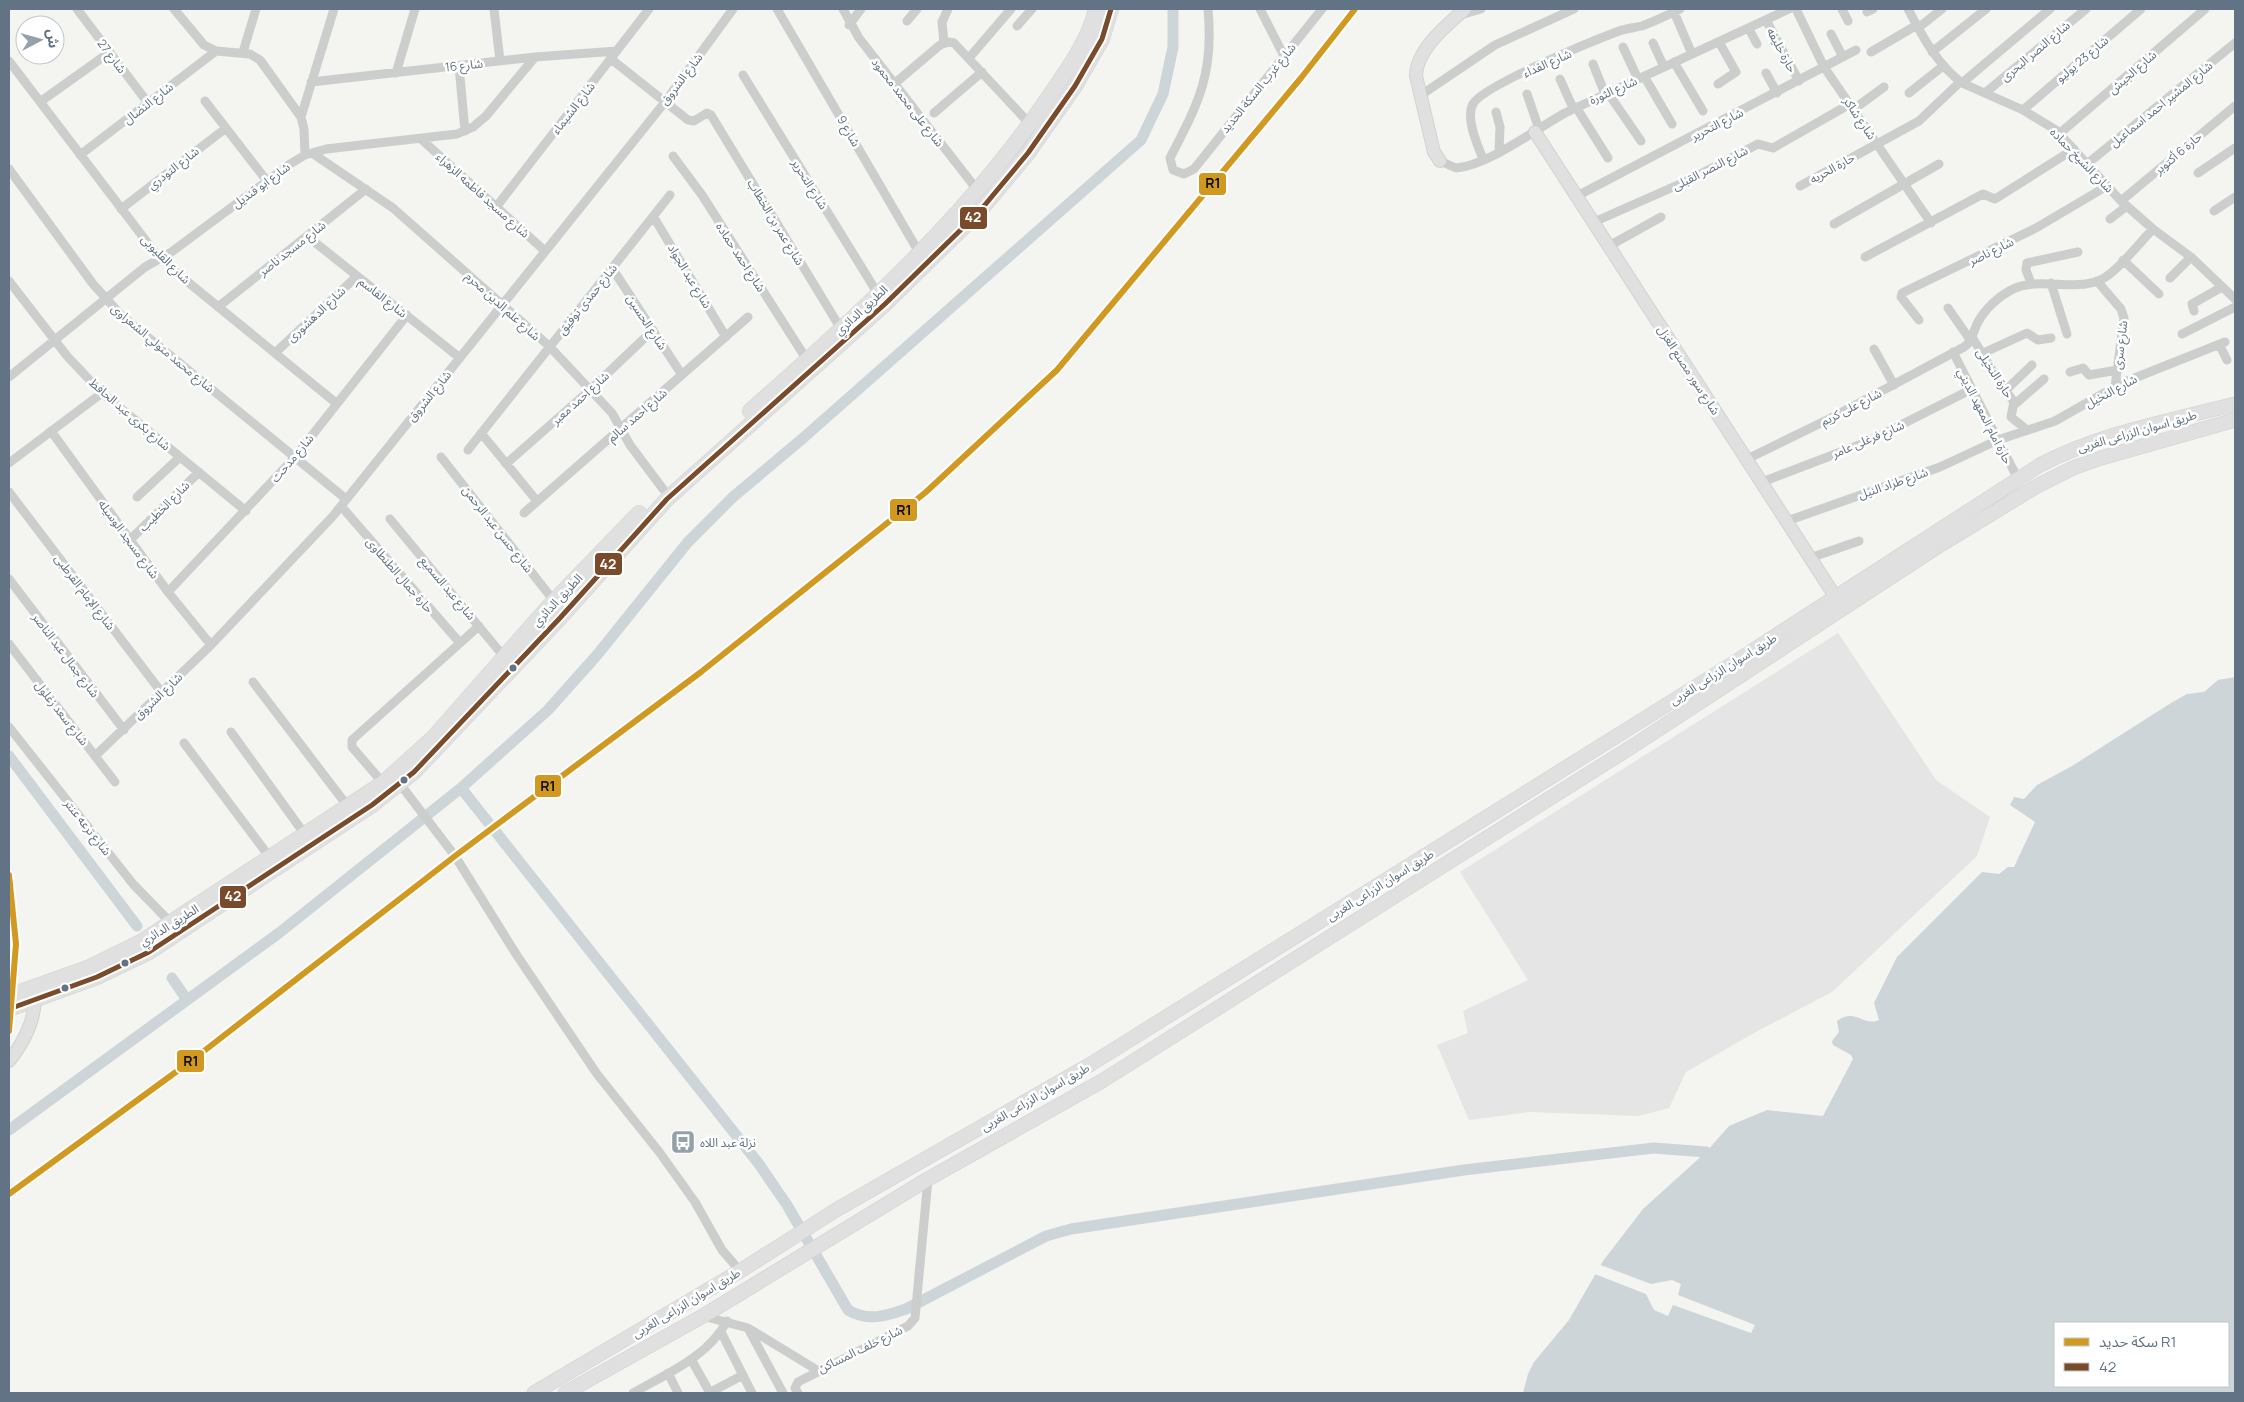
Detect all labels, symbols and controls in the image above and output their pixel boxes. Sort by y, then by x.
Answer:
north arrow [15,15,65,65]
street label: شارع النصر البحرى [1997,17,2074,86]
street label: حارة خليفه [1763,25,1801,75]
text: ش [43,28,64,49]
street label: شارع 23 يوليو [2052,32,2113,87]
street label: شارع 27 [93,35,130,77]
street label: شارع غرب السكة الحديد [1216,39,1300,137]
street label: شارع الفداء [1520,45,1575,82]
street label: شارع الجيش [2104,46,2161,99]
street label: شارع الشروق [656,49,707,109]
street label: شارع على محمد محمود [867,54,948,151]
street label: شارع 16 [444,55,484,76]
street label: شارع المشير احمد اسماعيل [2106,57,2217,152]
street label: شارع الثورة [1586,72,1640,109]
street label: شارع النضال [119,78,177,129]
street label: شارع الشيماء [547,78,600,138]
street label: شارع شاكر [1838,92,1881,143]
street label: شارع التحرير [1687,104,1747,146]
street label: شارع 9 [832,112,865,150]
street label: شارع الشيخ حماده [2046,124,2118,197]
street label: حارة 6 أكتوبر [2150,128,2205,179]
street label: شارع التودري [144,142,203,195]
street label: شارع النصر القبلى [1669,142,1751,195]
street label: شارع مسجد فاطمه الزهراء [432,148,533,242]
street label: حارة الحريه [1806,149,1858,187]
street label: شارع التحرير [786,155,832,213]
street label: شارع ابو قنديل [228,158,294,213]
line badge: R1 [1198,172,1227,196]
text: R1 [1205,173,1221,192]
street label: شارع عمر بن الخطاب [743,176,808,269]
line badge: 42 [959,206,988,230]
text: 42 [965,207,981,226]
street label: شارع مسجد ناصر [254,216,330,281]
street label: شارع احمد حماده [711,219,770,296]
street label: شارع القليوبى [137,231,194,288]
street label: شارع ناصر [1965,233,2017,271]
street label: شارع عبد الجواد [663,241,716,312]
street label: شارع حمدى توفيق [553,260,622,339]
street label: شارع علم الدين محرم [461,268,544,345]
street label: شارع القاسم [355,273,411,322]
street label: الطريق الدائري [831,281,893,340]
street label: شارع الدهشورى [283,282,350,346]
street label: شارع الحسين [622,291,671,354]
street label: شارع محمد متولي الشعراوى [106,300,218,398]
street label: شارع سرى [2109,320,2132,371]
street label: شارع سور مصنع الغزل [1653,322,1724,419]
street label: حارة النخيلى [1973,345,2017,401]
street label: حارة امام المعهد الديني [1952,365,2017,468]
street label: شارع الشروق [403,367,456,426]
street label: شارع احمد معبر [546,367,613,430]
street label: شارع النخيل [2082,370,2141,413]
street label: شارع بكرى عبد الحافظ [85,374,174,455]
street label: شارع احمد سالم [603,384,671,447]
street label: شارع على كريم [1818,384,1885,431]
street label: طريق اسوان الزراعى الغربى [2075,406,2199,456]
street label: شارع فرغلى عامر [1828,416,1907,463]
street label: شارع مدحت [267,430,318,487]
street label: شارع طراد النيل [1856,463,1930,504]
street label: شارع الخطيب [135,477,194,536]
street label: شارع حسن عبد الرحمن [458,482,537,577]
street label: شارع مسجد الوسيله [94,496,163,582]
line badge: R1 [889,498,918,522]
text: R1 [896,500,912,519]
street label: حارة جمال الطنطاوى [362,534,438,616]
street label: شارع الإمام القرطبى [50,551,119,634]
street label: شارع عبد السميع [415,552,480,624]
line badge: 42 [594,552,623,576]
text: 42 [600,554,616,573]
street label: الطريق الدائري [528,570,587,631]
street label: شارع جمال عبد الناصر [27,608,104,702]
street label: طريق اسوان الزراعى الغربى [1666,629,1780,709]
unlabelled marker [508,663,518,673]
street label: شارع الشروق [130,669,187,724]
street label: شارع سعد زغلول [31,677,93,750]
line badge: R1 [534,774,562,798]
unlabelled marker [399,775,409,785]
text: R1 [540,776,556,795]
street label: شارع ترعه عنتر [59,794,115,859]
street label: طريق اسوان الزراعى الغربى [1323,845,1437,925]
line badge: 42 [219,885,247,909]
text: 42 [225,886,241,905]
street label: الطريق الدائري [136,900,203,951]
unlabelled marker [120,958,130,968]
unlabelled marker [60,983,70,993]
line badge: R1 [176,1049,205,1073]
text: R1 [183,1051,199,1070]
street label: طريق اسوان الزراعى الغربى [977,1059,1093,1135]
bus stop icon: نزلة عبد اللاه [670,1129,696,1155]
place label: نزلة عبد اللاه [700,1134,756,1151]
street label: طريق اسوان الزراعى الغربى [629,1264,743,1342]
street label: شارع خلف المساكن [815,1321,906,1378]
legend [2054,1322,2229,1387]
text: سكة حديد R1 [2099,1331,2176,1352]
text: 42 [2099,1356,2116,1377]

